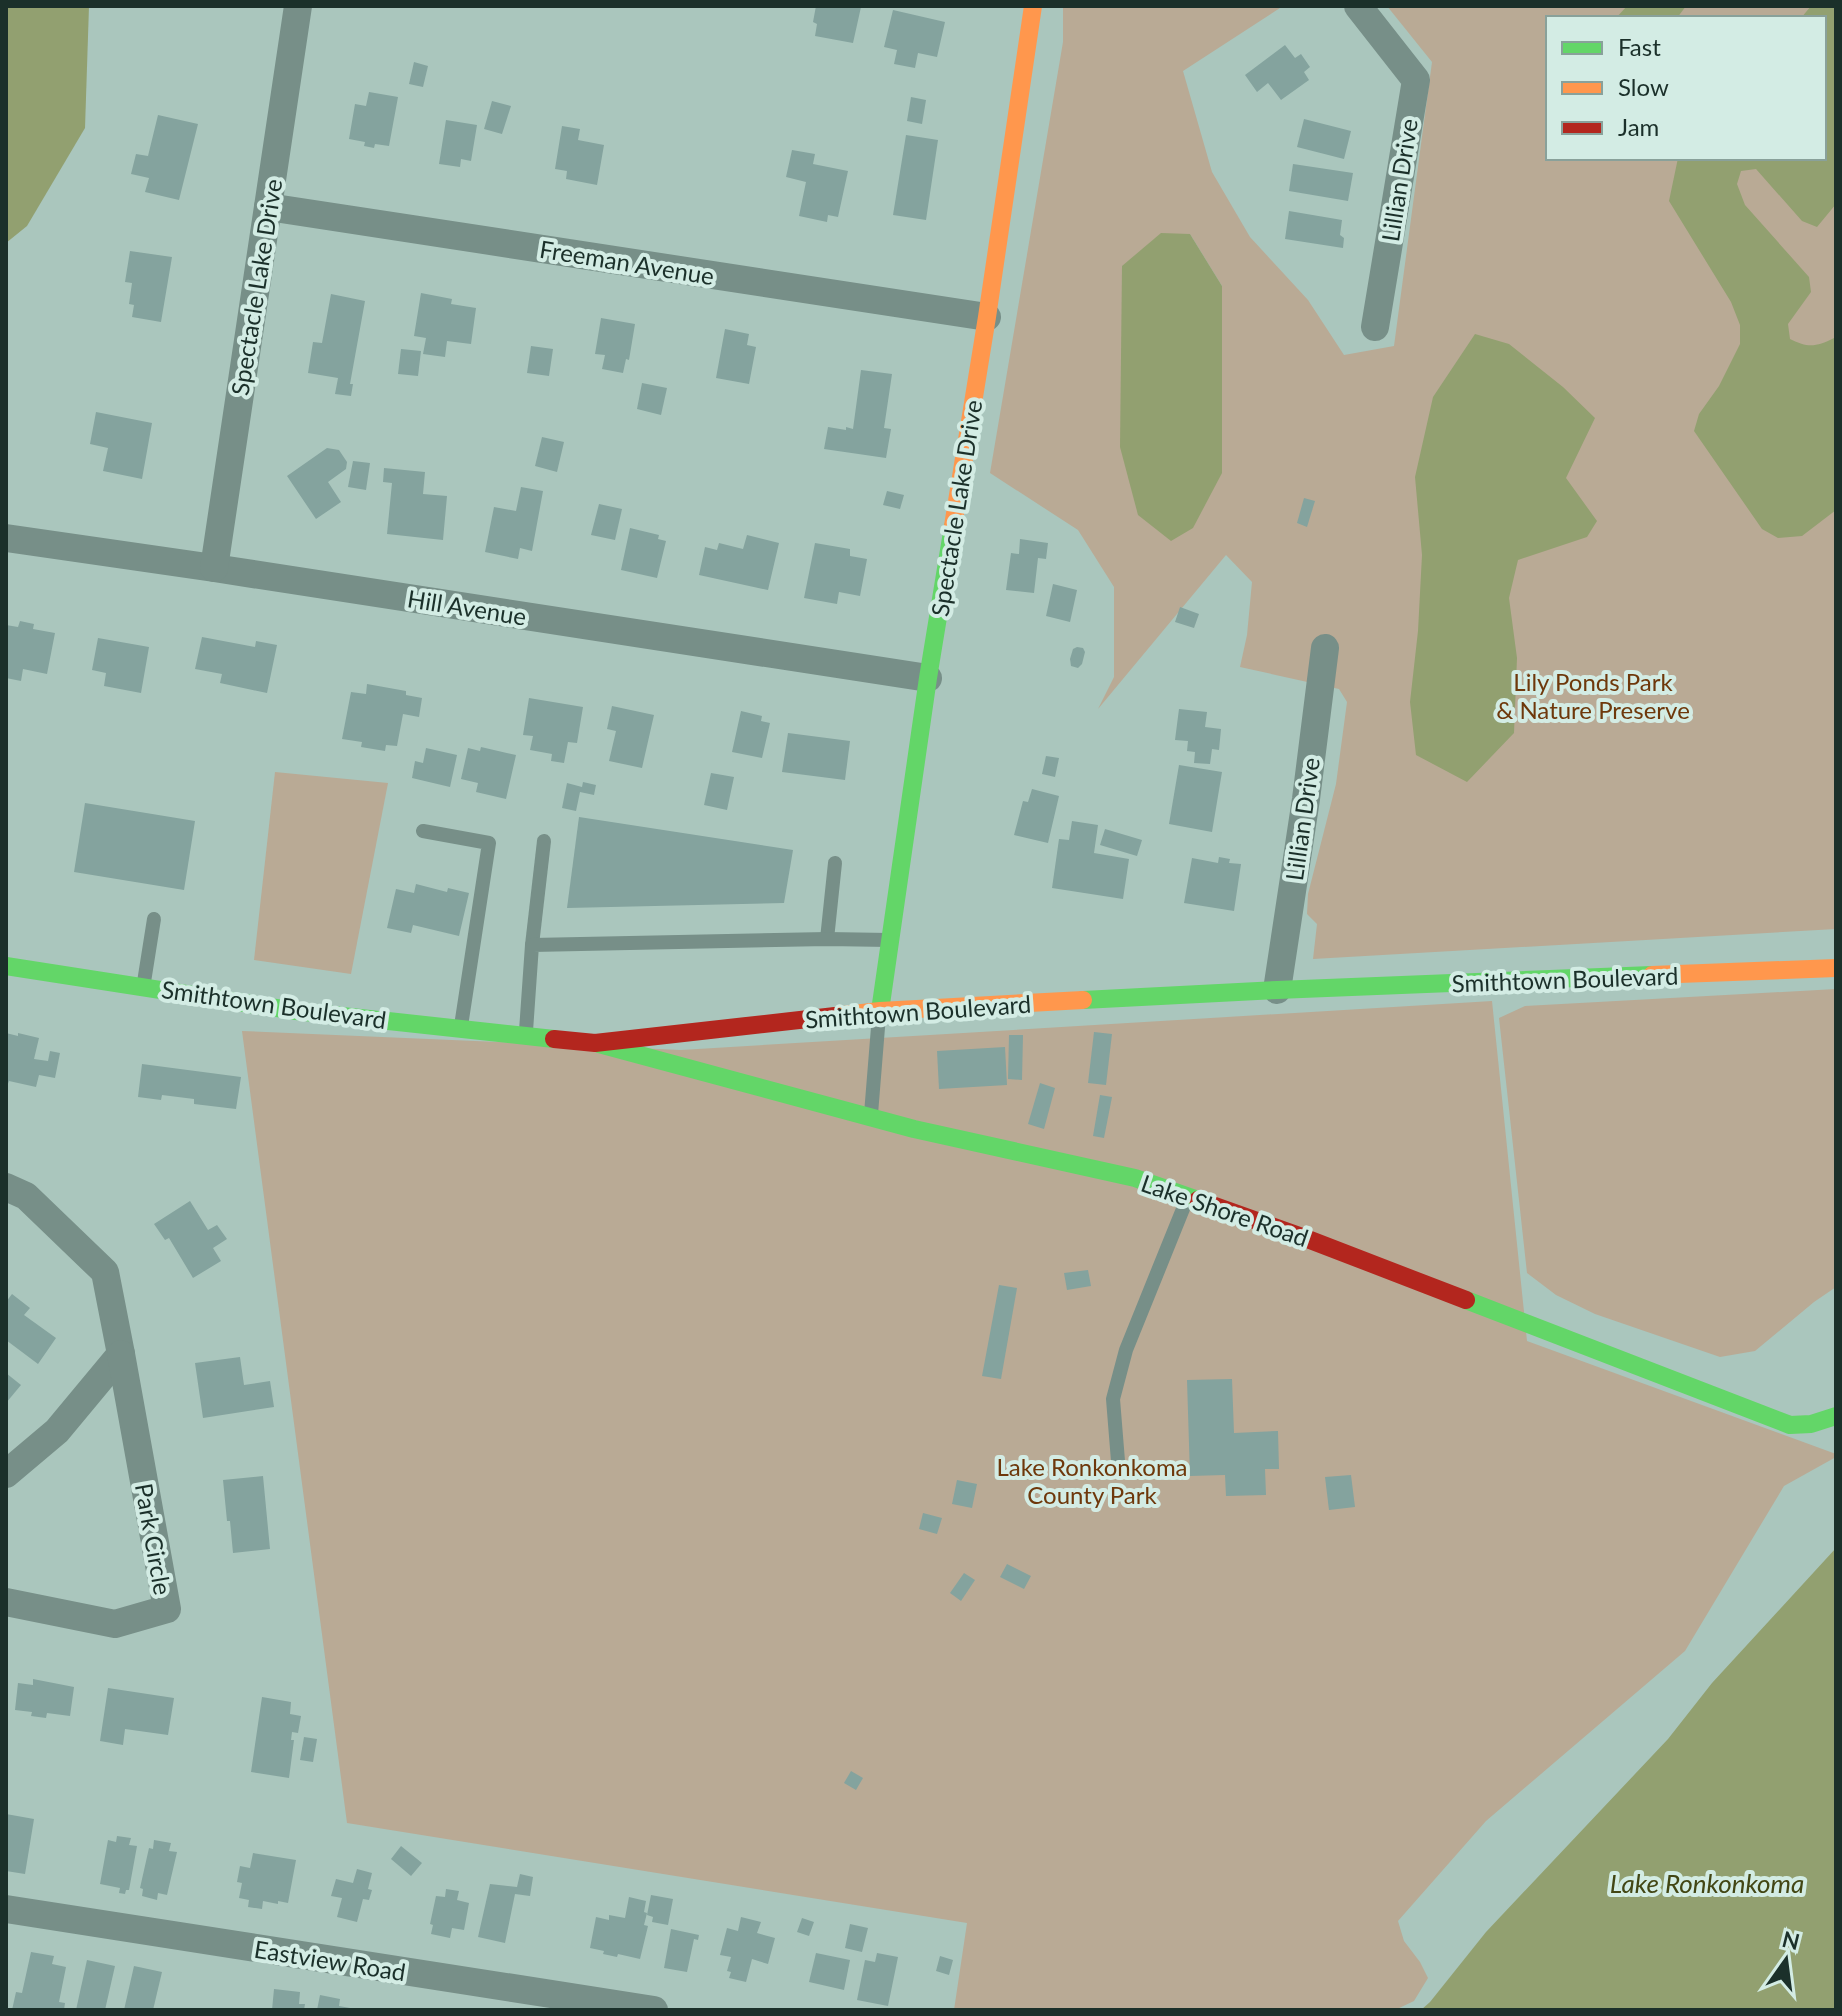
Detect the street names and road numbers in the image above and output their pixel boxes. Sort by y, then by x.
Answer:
street label: Lillian Drive [1375,117,1423,243]
street label: Spectacle Lake Drive [225,177,287,397]
street label: Freeman Avenue [538,234,716,290]
street label: Spectacle Lake Drive [925,398,987,618]
street label: Hill Avenue [405,583,529,631]
street label: Lillian Drive [1279,756,1325,882]
street label: Smithtown Boulevard [1451,961,1679,997]
street label: Smithtown Boulevard [160,974,388,1034]
street label: Smithtown Boulevard [804,989,1032,1033]
street label: Lake Shore Road [1138,1168,1312,1252]
street label: Park Circle [130,1481,178,1597]
street label: Eastview Road [252,1934,408,1986]

